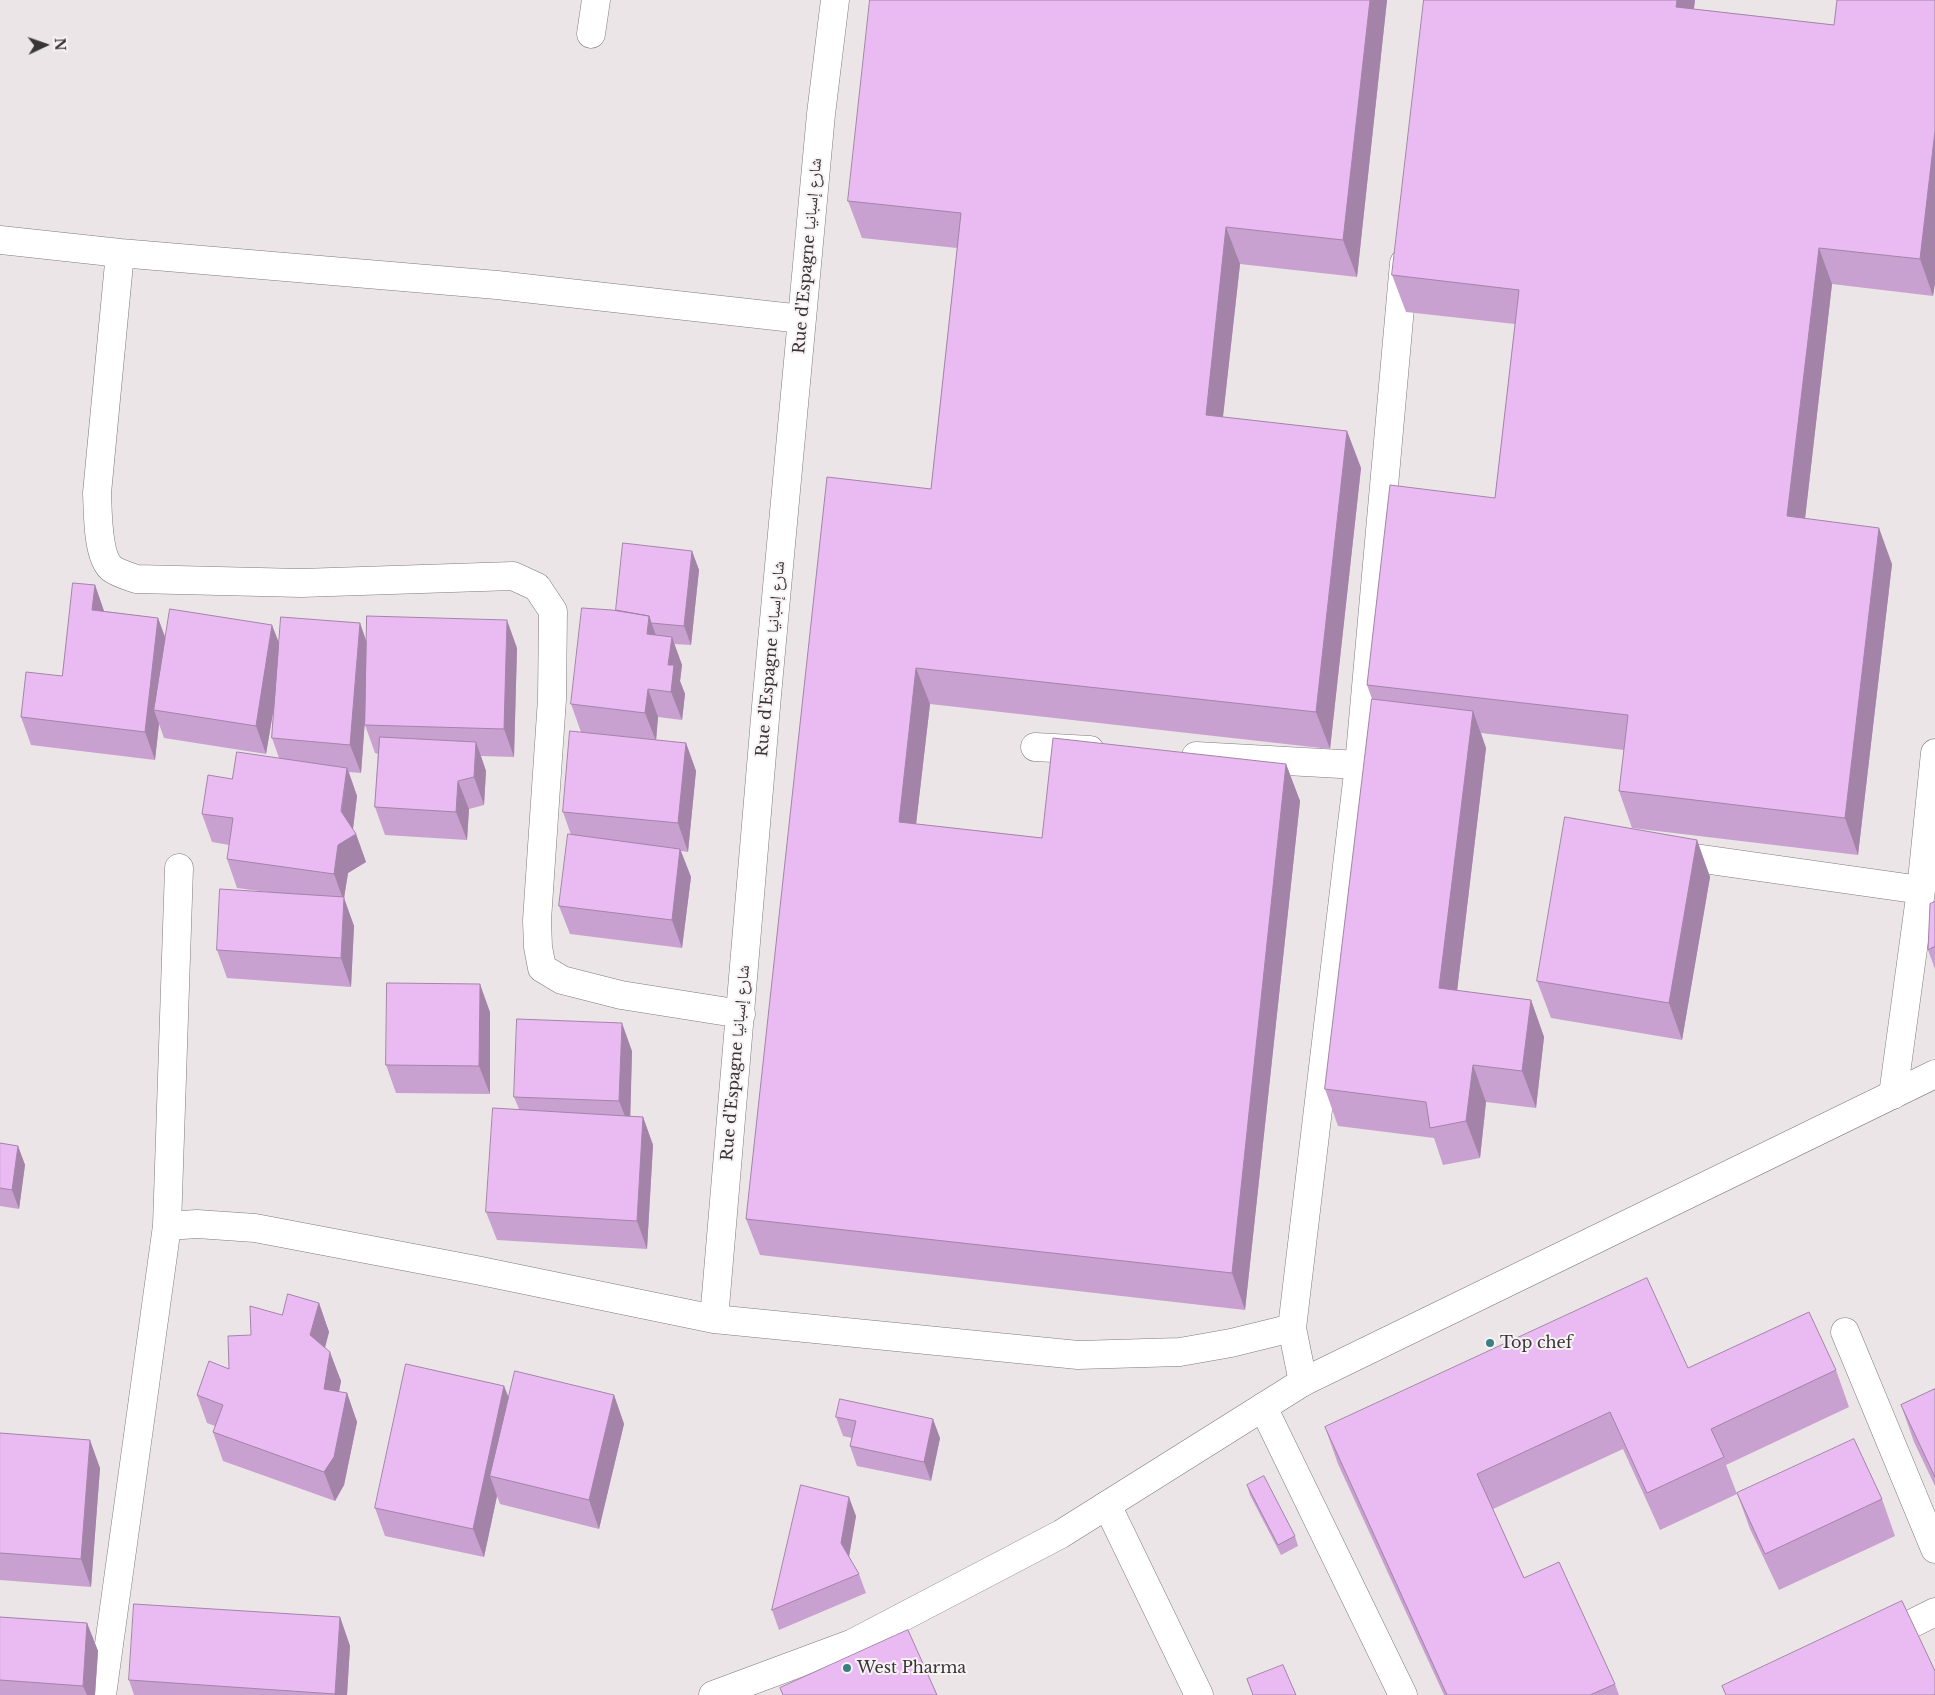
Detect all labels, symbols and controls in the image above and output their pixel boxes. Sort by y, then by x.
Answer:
north arrow [20,20,70,70]
text: N [51,37,69,51]
street label: Rue d'Espagne شارع إسبانيا [790,157,826,355]
street label: Rue d'Espagne شارع إسبانيا [753,560,789,758]
street label: Rue d'Espagne شارع إسبانيا [718,964,754,1162]
place label: Top chef [1500,1333,1572,1353]
marker: Top chef [1484,1337,1496,1349]
place label: West Pharma [857,1658,966,1678]
marker: West Pharma [841,1662,853,1674]

